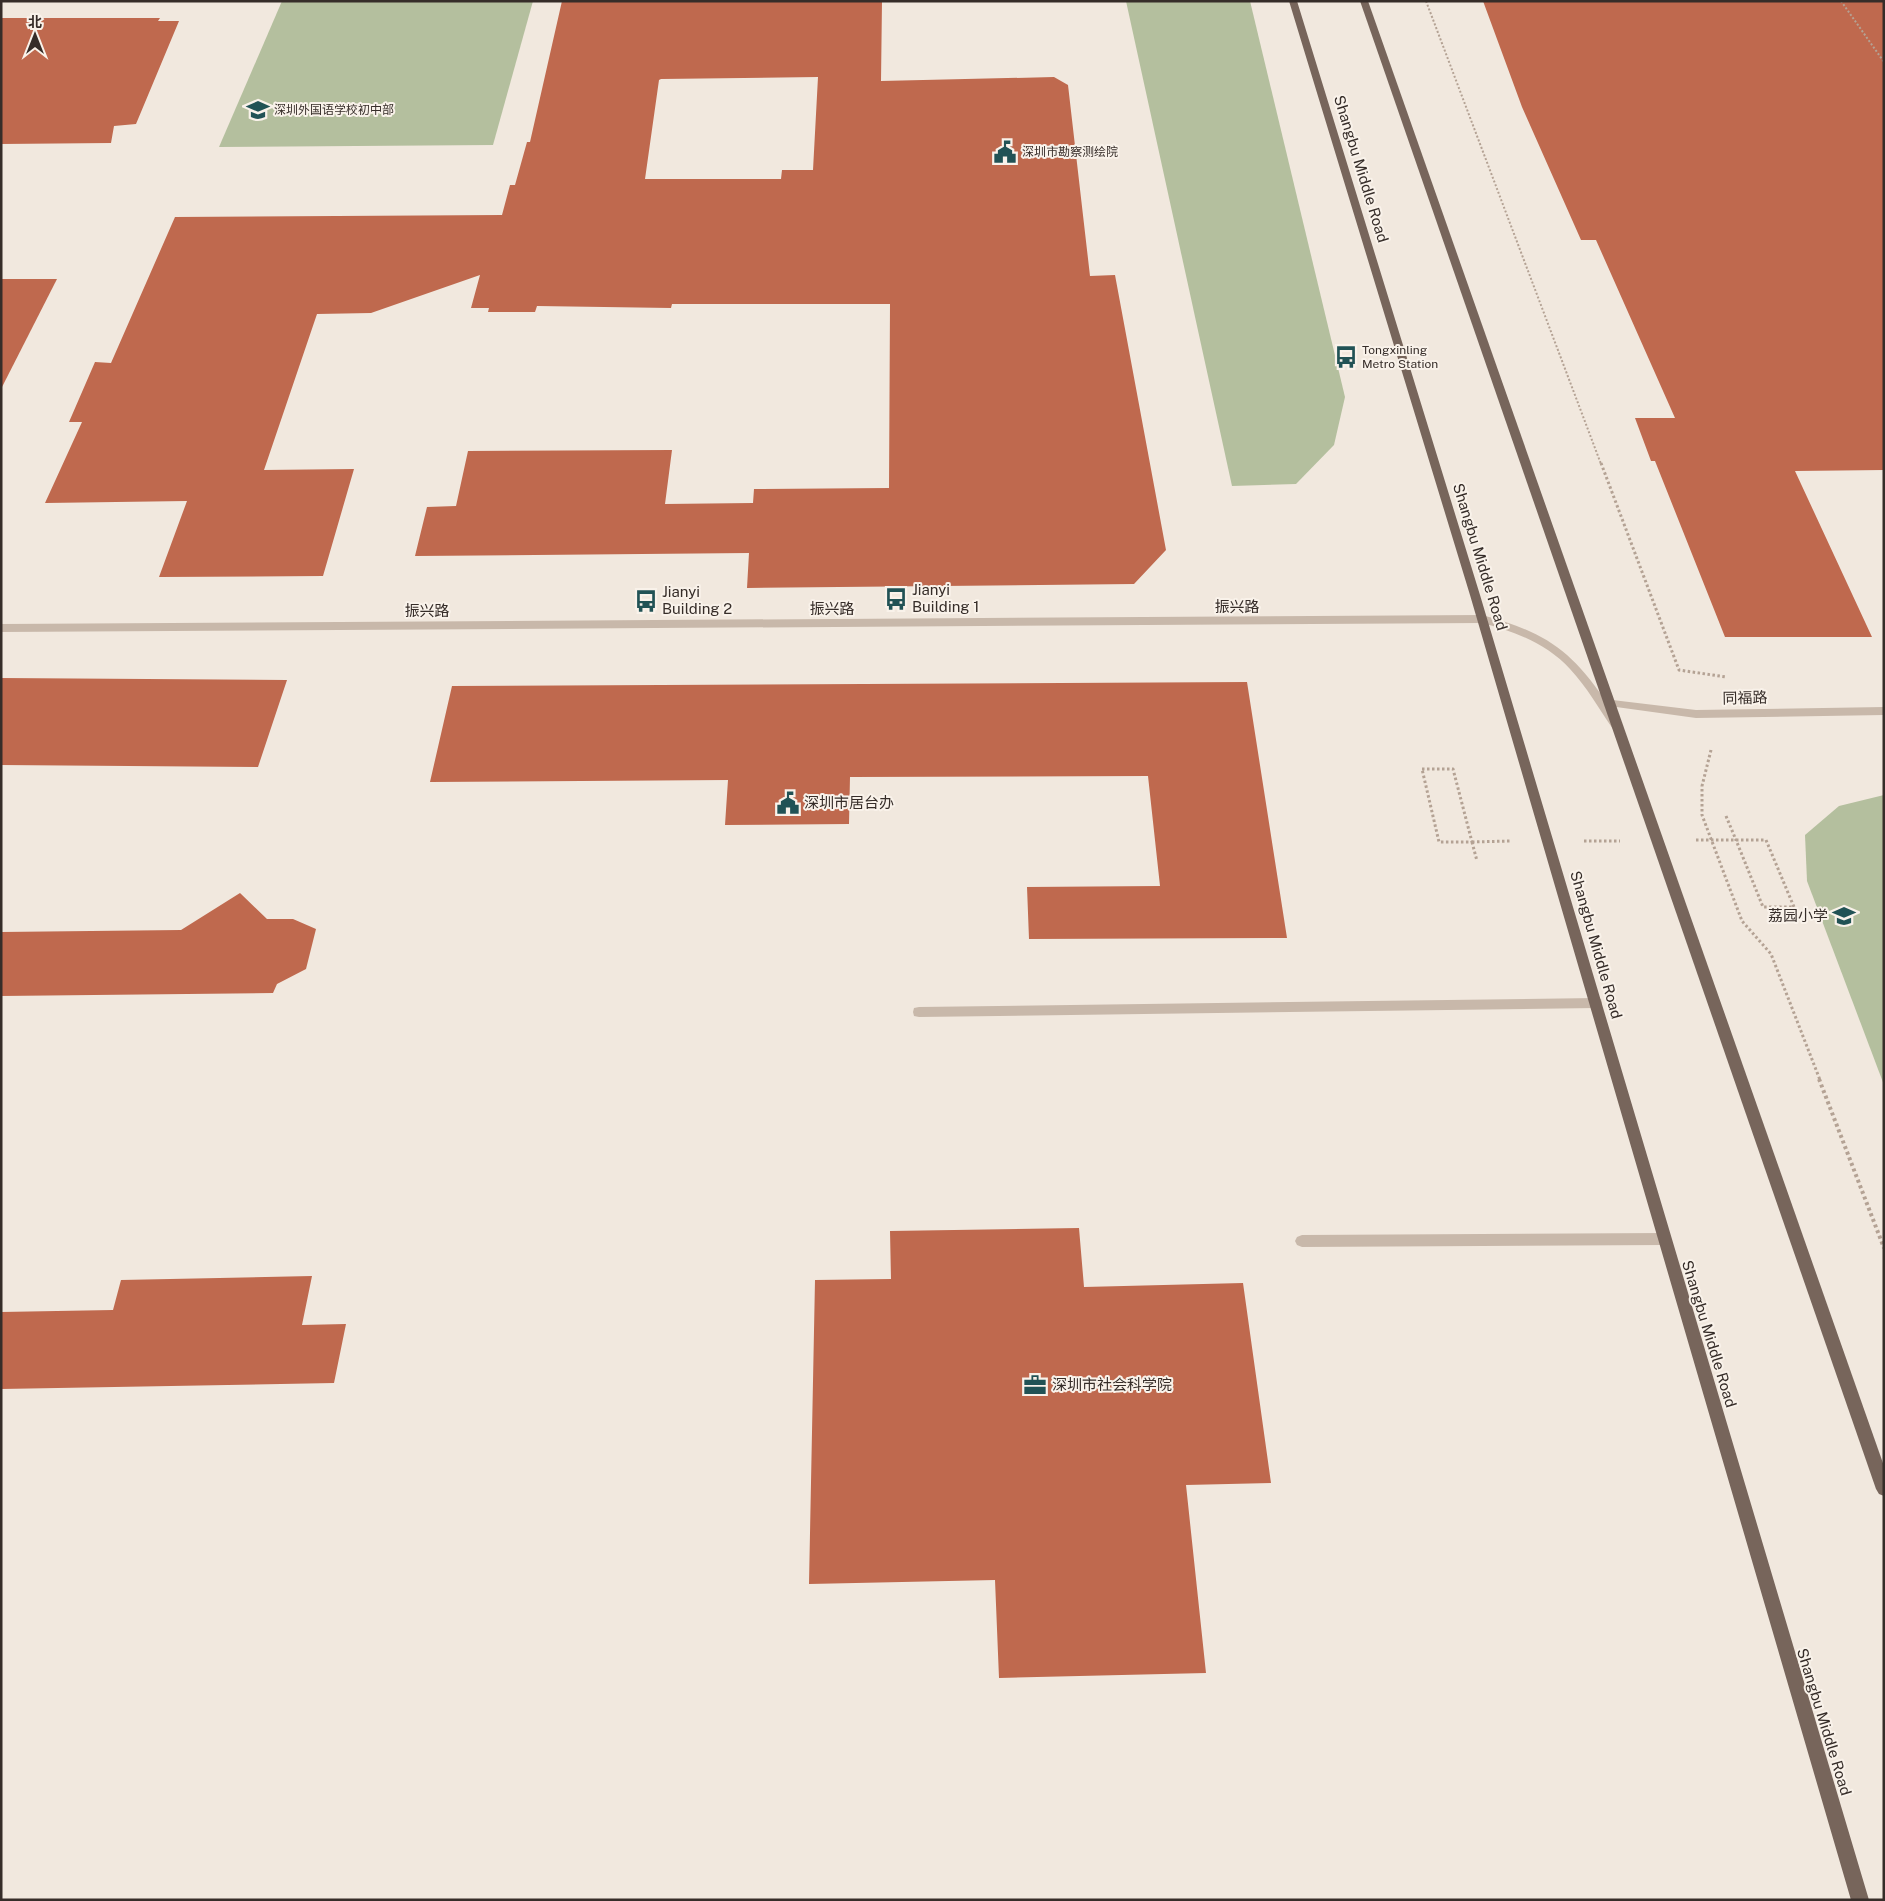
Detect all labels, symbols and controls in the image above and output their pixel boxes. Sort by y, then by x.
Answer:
north arrow [10,10,60,60]
text: 北 [28,14,42,30]
street label: Shangbu Middle Road [1331,93,1392,244]
school or university icon: 深圳外国语学校初中部 [245,97,271,123]
place label: 深圳外国语学校初中部 [274,103,394,117]
public building icon: 深圳市勘察测绘院 [992,139,1018,165]
place label: 深圳市勘察测绘院 [1022,145,1118,159]
place label: Tongxinling Metro Station [1362,343,1438,371]
bus stop icon: Tongxinling Metro Station [1333,344,1359,370]
street label: Shangbu Middle Road [1450,481,1511,632]
place label: Jianyi Building 1 [912,581,979,615]
place label: Jianyi Building 2 [662,583,732,617]
bus stop icon: Jianyi Building 1 [883,586,909,612]
bus stop icon: Jianyi Building 2 [633,588,659,614]
street label: 振兴路 [1214,598,1260,615]
street label: 振兴路 [809,600,855,617]
street label: 振兴路 [404,602,450,619]
street label: 同福路 [1722,689,1768,706]
public building icon: 深圳市居台办 [775,790,801,816]
place label: 深圳市居台办 [804,794,894,811]
street label: Shangbu Middle Road [1567,869,1626,1021]
school or university icon: 荔园小学 [1831,903,1857,929]
place label: 荔园小学 [1768,907,1828,924]
street label: Shangbu Middle Road [1679,1258,1740,1409]
office icon: 深圳市社会科学院 [1022,1372,1048,1398]
place label: 深圳市社会科学院 [1052,1376,1172,1393]
street label: Shangbu Middle Road [1794,1646,1855,1797]

